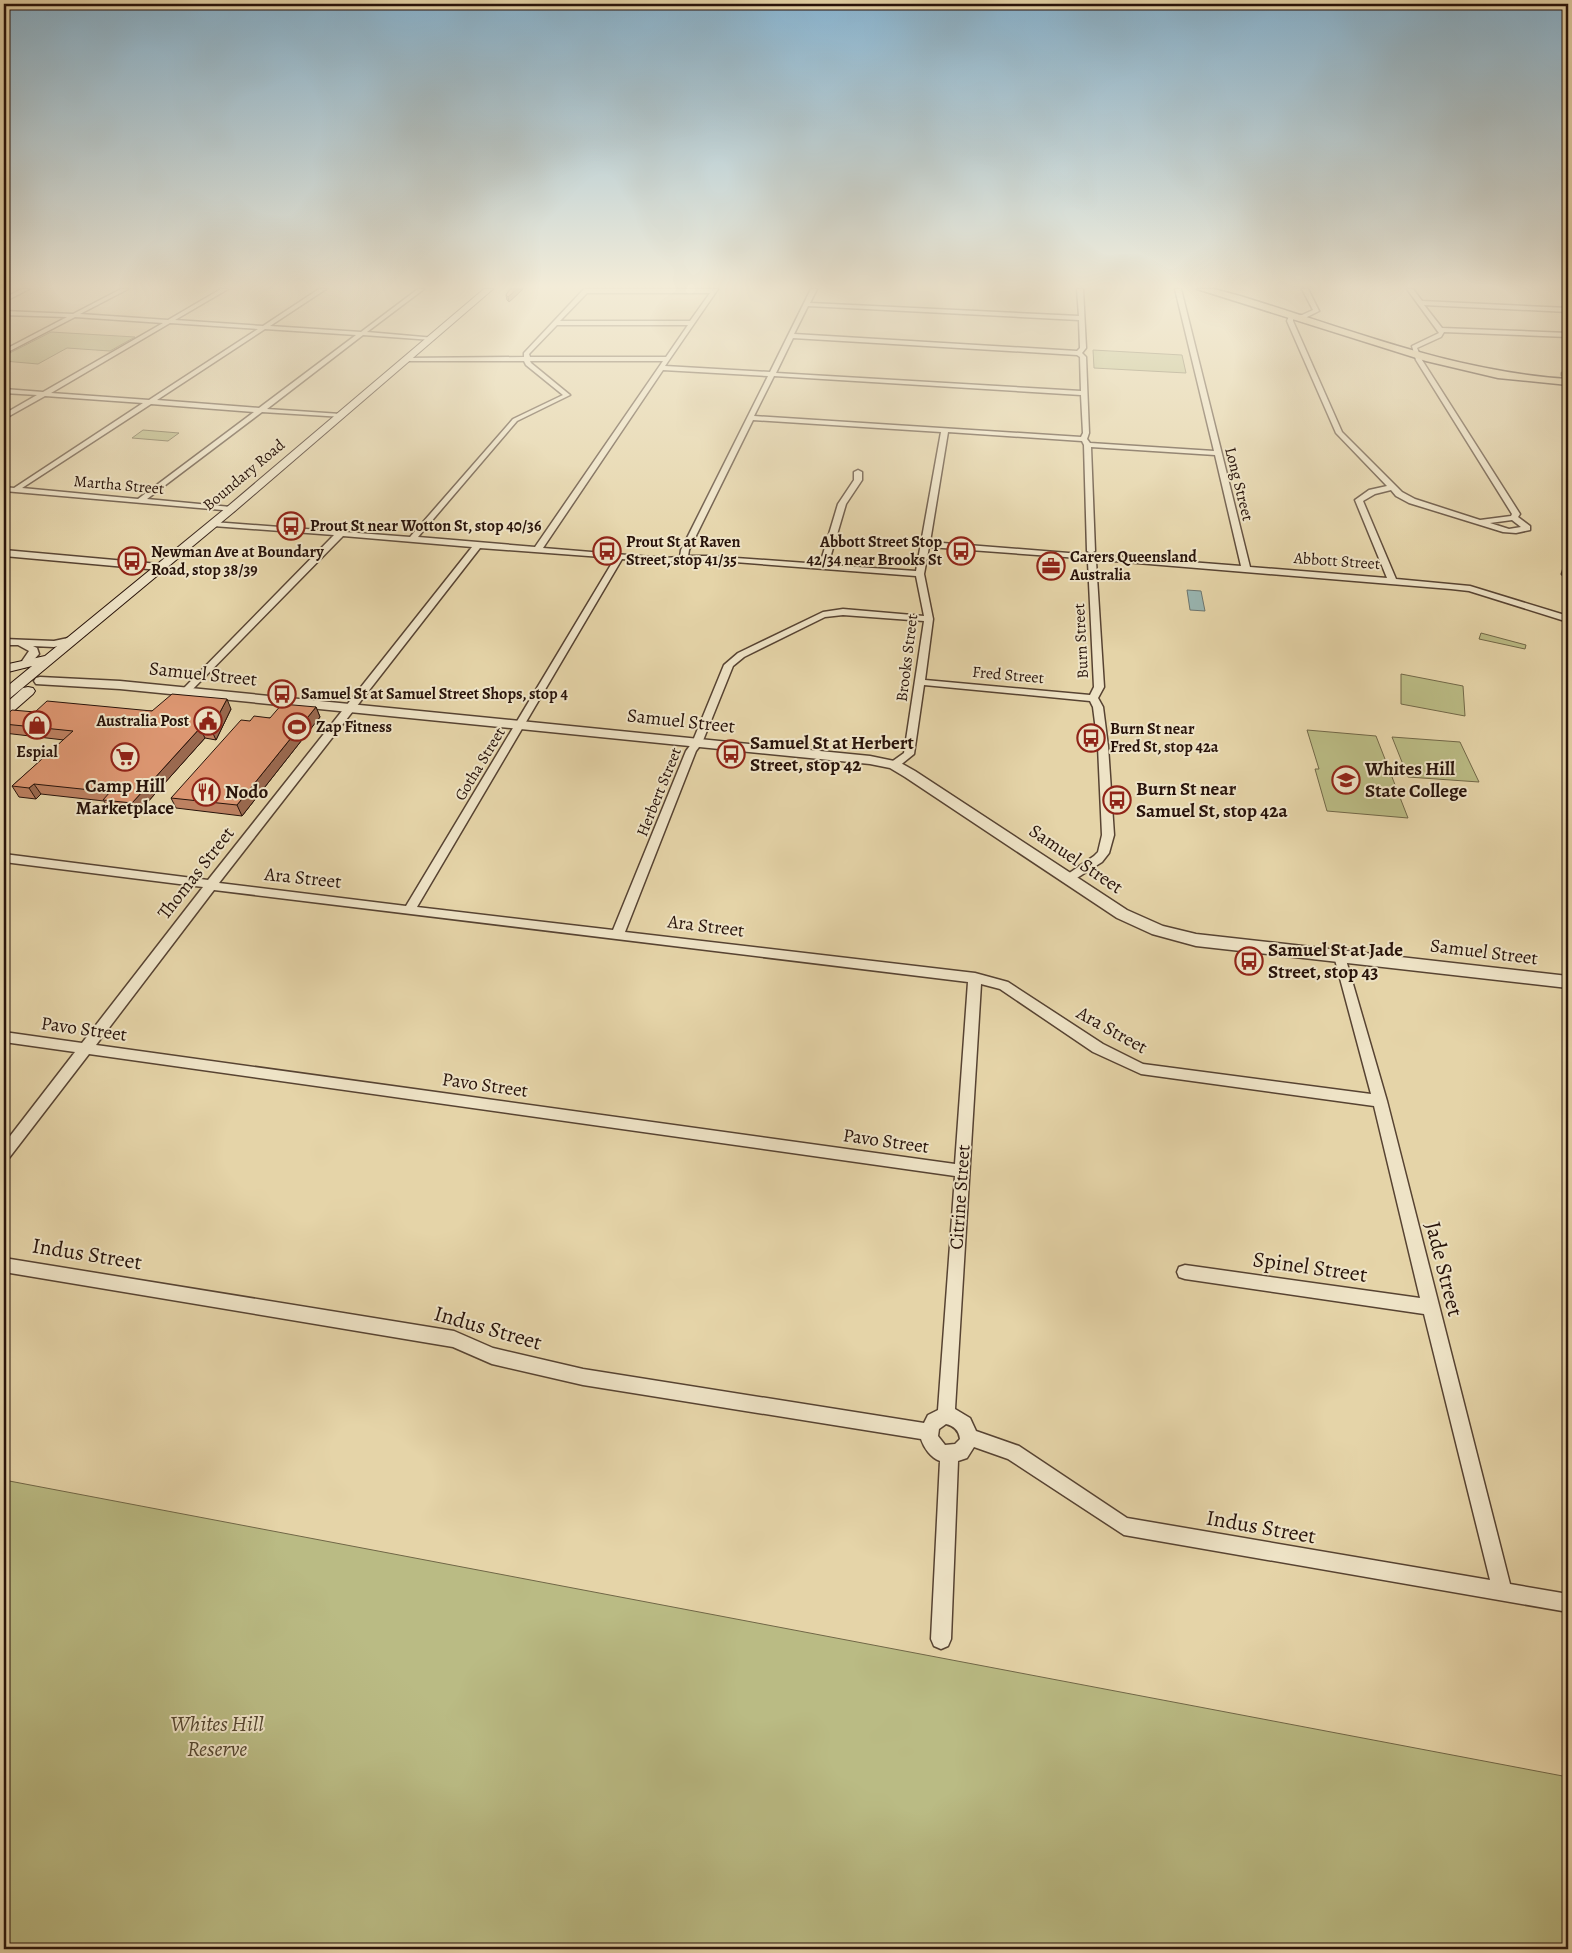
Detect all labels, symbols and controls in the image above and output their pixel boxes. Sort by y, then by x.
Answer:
street label: Boundary Road [198,434,290,516]
street label: Long Street [1219,445,1259,523]
street label: Martha Street [73,470,165,500]
bus stop icon: Prout St near Wotton St, stop 40/36 [276,511,306,541]
place label: Prout St near Wotton St, stop 40/36 [310,515,542,537]
place label: Prout St at Raven Street, stop 41/35 [626,531,740,571]
place label: Abbott Street Stop 42/34 near Brooks St [806,531,943,571]
bus stop icon: Prout St at Raven Street, stop 41/35 [592,536,622,566]
bus stop icon: Abbott Street Stop 42/34 near Brooks St [946,536,976,566]
place label: Newman Ave at Boundary Road, stop 38/39 [151,541,324,581]
bus stop icon: Newman Ave at Boundary Road, stop 38/39 [117,546,147,576]
place label: Carers Queensland Australia [1069,546,1197,586]
street label: Abbott Street [1292,547,1381,575]
office icon: Carers Queensland Australia [1036,551,1066,581]
street label: Burn Street [1068,603,1094,679]
street label: Brooks Street [891,613,923,703]
street label: Samuel Street [148,655,258,693]
street label: Fred Street [971,661,1045,689]
bus stop icon: Samuel St at Samuel Street Shops, stop 4 [267,679,297,709]
place label: Samuel St at Samuel Street Shops, stop 4 [301,683,568,705]
street label: Samuel Street [626,702,736,740]
public building icon: Australia Post [193,706,223,736]
shop icon: Espial [22,710,52,740]
place label: Australia Post [95,710,190,732]
sports icon: Zap Fitness [282,712,312,742]
place label: Zap Fitness [316,716,392,738]
place label: Burn St near Fred St, stop 42a [1110,718,1219,758]
street label: Gotha Street [449,723,511,805]
bus stop icon: Burn St near Fred St, stop 42a [1076,723,1106,753]
place label: Samuel St at Herbert Street, stop 42 [750,730,915,778]
bus stop icon: Samuel St at Herbert Street, stop 42 [716,739,746,769]
place label: Espial [16,741,58,763]
supermarket icon: Camp Hill Marketplace [110,742,140,772]
street label: Herbert Street [631,744,687,840]
place label: Whites Hill State College [1364,756,1468,804]
school or university icon: Whites Hill State College [1331,765,1361,795]
place label: Camp Hill Marketplace [76,773,174,821]
place label: Burn St near Samuel St, stop 42a [1136,776,1288,824]
restaurant icon: Nodo [191,777,221,807]
place label: Nodo [225,779,268,805]
bus stop icon: Burn St near Samuel St, stop 42a [1102,785,1132,815]
street label: Samuel Street [1024,818,1128,900]
street label: Thomas Street [152,821,240,925]
street label: Ara Street [262,861,343,895]
street label: Ara Street [665,908,746,944]
street label: Samuel Street [1429,932,1539,972]
place label: Samuel St at Jade Street, stop 43 [1268,937,1403,985]
bus stop icon: Samuel St at Jade Street, stop 43 [1234,946,1264,976]
street label: Ara Street [1071,999,1152,1060]
street label: Pavo Street [39,1010,129,1048]
street label: Pavo Street [440,1066,530,1104]
street label: Pavo Street [841,1122,931,1160]
street label: Citrine Street [943,1144,977,1250]
street label: Jade Street [1418,1218,1470,1320]
street label: Indus Street [30,1231,144,1277]
street label: Spinel Street [1251,1244,1369,1290]
street label: Indus Street [431,1298,545,1358]
street label: Indus Street [1204,1503,1318,1551]
park label: Whites Hill Reserve [170,1709,264,1764]

